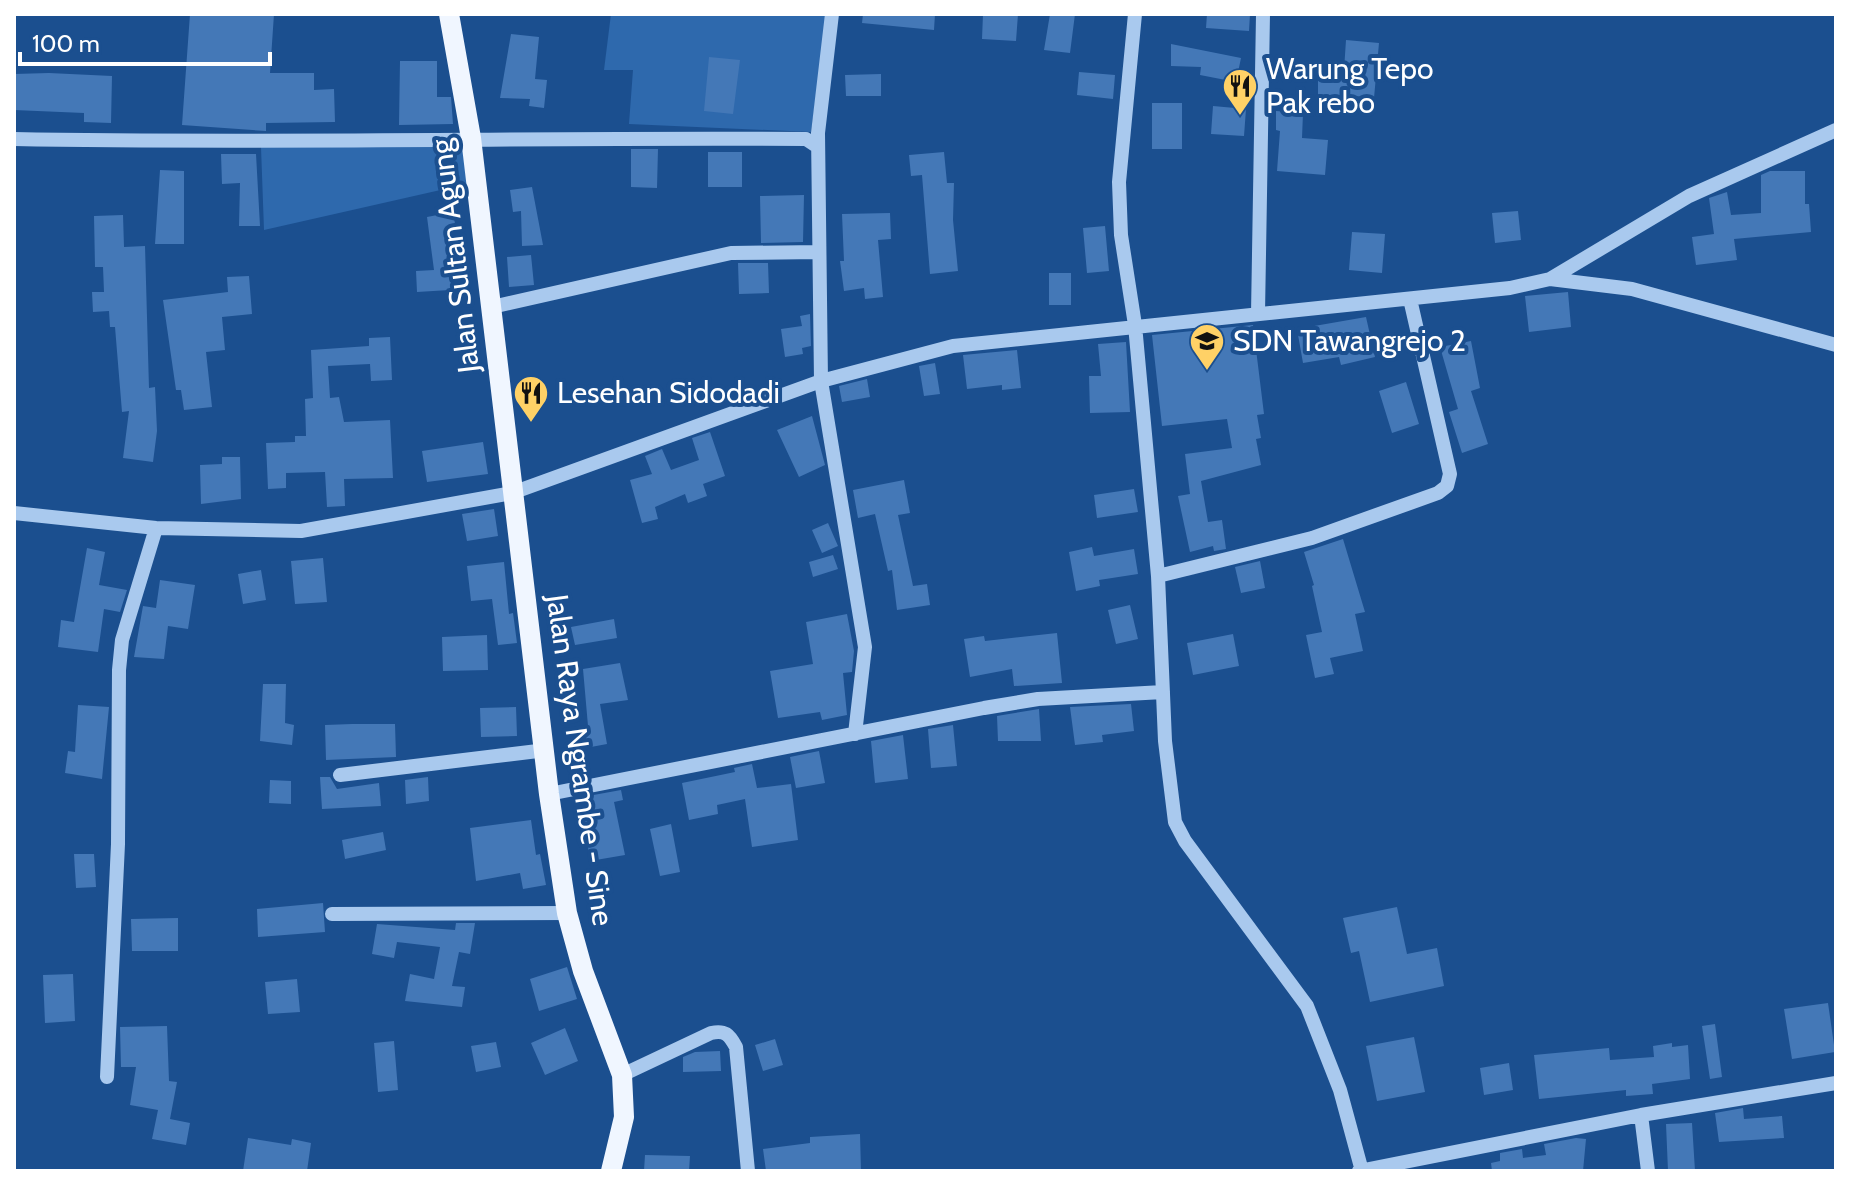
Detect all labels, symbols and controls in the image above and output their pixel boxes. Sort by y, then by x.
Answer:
scale bar [20,16,270,66]
text: 100 m [32,29,100,58]
place label: Warung Tepo Pak rebo [1266,50,1433,121]
restaurant icon: Warung Tepo Pak rebo [1221,67,1259,117]
street label: Jalan Sultan Agung [422,136,487,376]
school or university icon: SDN Tawangrejo 2 [1188,322,1226,372]
place label: SDN Tawangrejo 2 [1233,322,1466,359]
restaurant icon: Lesehan Sidodadi [512,374,550,424]
place label: Lesehan Sidodadi [557,374,780,411]
street label: Jalan Raya Ngrambe - Sine [539,591,622,928]

